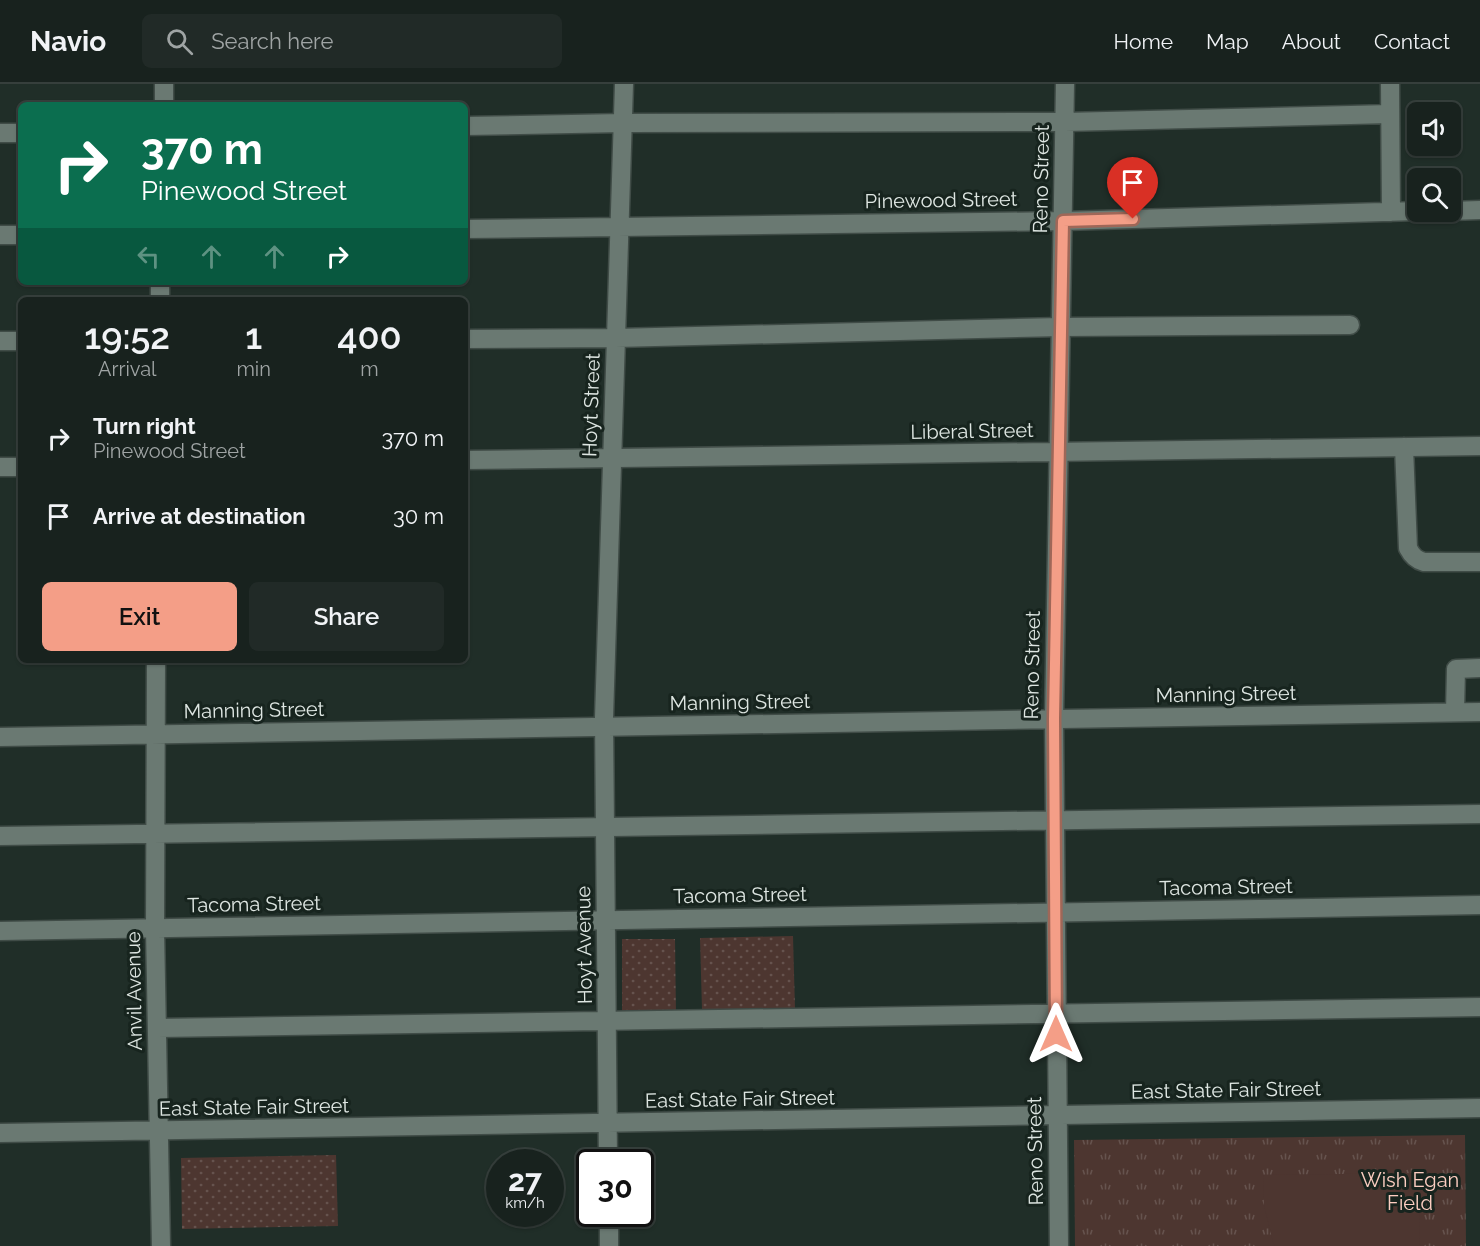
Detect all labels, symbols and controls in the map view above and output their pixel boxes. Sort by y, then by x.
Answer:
search box [142,14,562,68]
text: Navio [30,25,106,58]
icon: search [163,25,196,58]
text: Search here [211,28,333,54]
text: Home [1114,29,1173,54]
text: Map [1206,29,1249,54]
text: About [1282,29,1341,54]
text: Contact [1374,29,1450,54]
map controls [1407,102,1461,222]
button: sound [1407,102,1461,156]
street label: Reno Street [1028,124,1054,233]
text: 370 m [141,125,263,174]
icon: right [42,126,120,204]
pin [1107,157,1158,219]
icon: arrive [1116,166,1149,199]
button: search [1407,168,1461,222]
text: Pinewood Street [141,175,347,206]
street label: Pinewood Street [864,187,1018,213]
icon: left [132,240,165,273]
icon: ahead [195,240,228,273]
icon: ahead [258,240,291,273]
icon: right [321,240,354,273]
text: 19:52 [84,315,170,357]
text: 1 [245,315,262,357]
text: 400 [337,315,402,357]
street label: Hoyt Street [577,352,605,457]
text: Arrival [98,357,157,381]
text: min [236,357,271,381]
text: m [360,357,379,381]
text: Turn right [93,413,196,439]
street label: Liberal Street [910,418,1034,444]
icon: right [42,422,75,455]
text: 370 m [381,425,444,451]
text: Pinewood Street [93,439,246,463]
icon: arrive [42,500,75,533]
text: Arrive at destination [93,503,306,529]
text: 30 m [393,503,444,529]
button: Exit [42,582,237,651]
button: Share [249,582,444,651]
street label: Reno Street [1019,610,1045,719]
street label: Manning Street [1156,681,1297,707]
street label: Manning Street [670,689,811,715]
street label: Manning Street [184,697,325,723]
street label: Tacoma Street [1159,874,1293,900]
street label: Tacoma Street [673,882,807,908]
street label: Hoyt Avenue [571,885,597,1004]
street label: Tacoma Street [187,891,321,917]
street label: Anvil Avenue [121,931,147,1051]
position arrow [1024,1002,1088,1066]
street label: East State Fair Street [1131,1076,1322,1104]
street label: East State Fair Street [645,1085,836,1113]
street label: East State Fair Street [159,1093,350,1121]
street label: Reno Street [1022,1096,1048,1205]
speed limit sign: 30 [576,1149,654,1227]
text: 27 [508,1163,542,1198]
park label: Wish Egan Field [1361,1168,1459,1215]
text: km/h [505,1194,545,1212]

